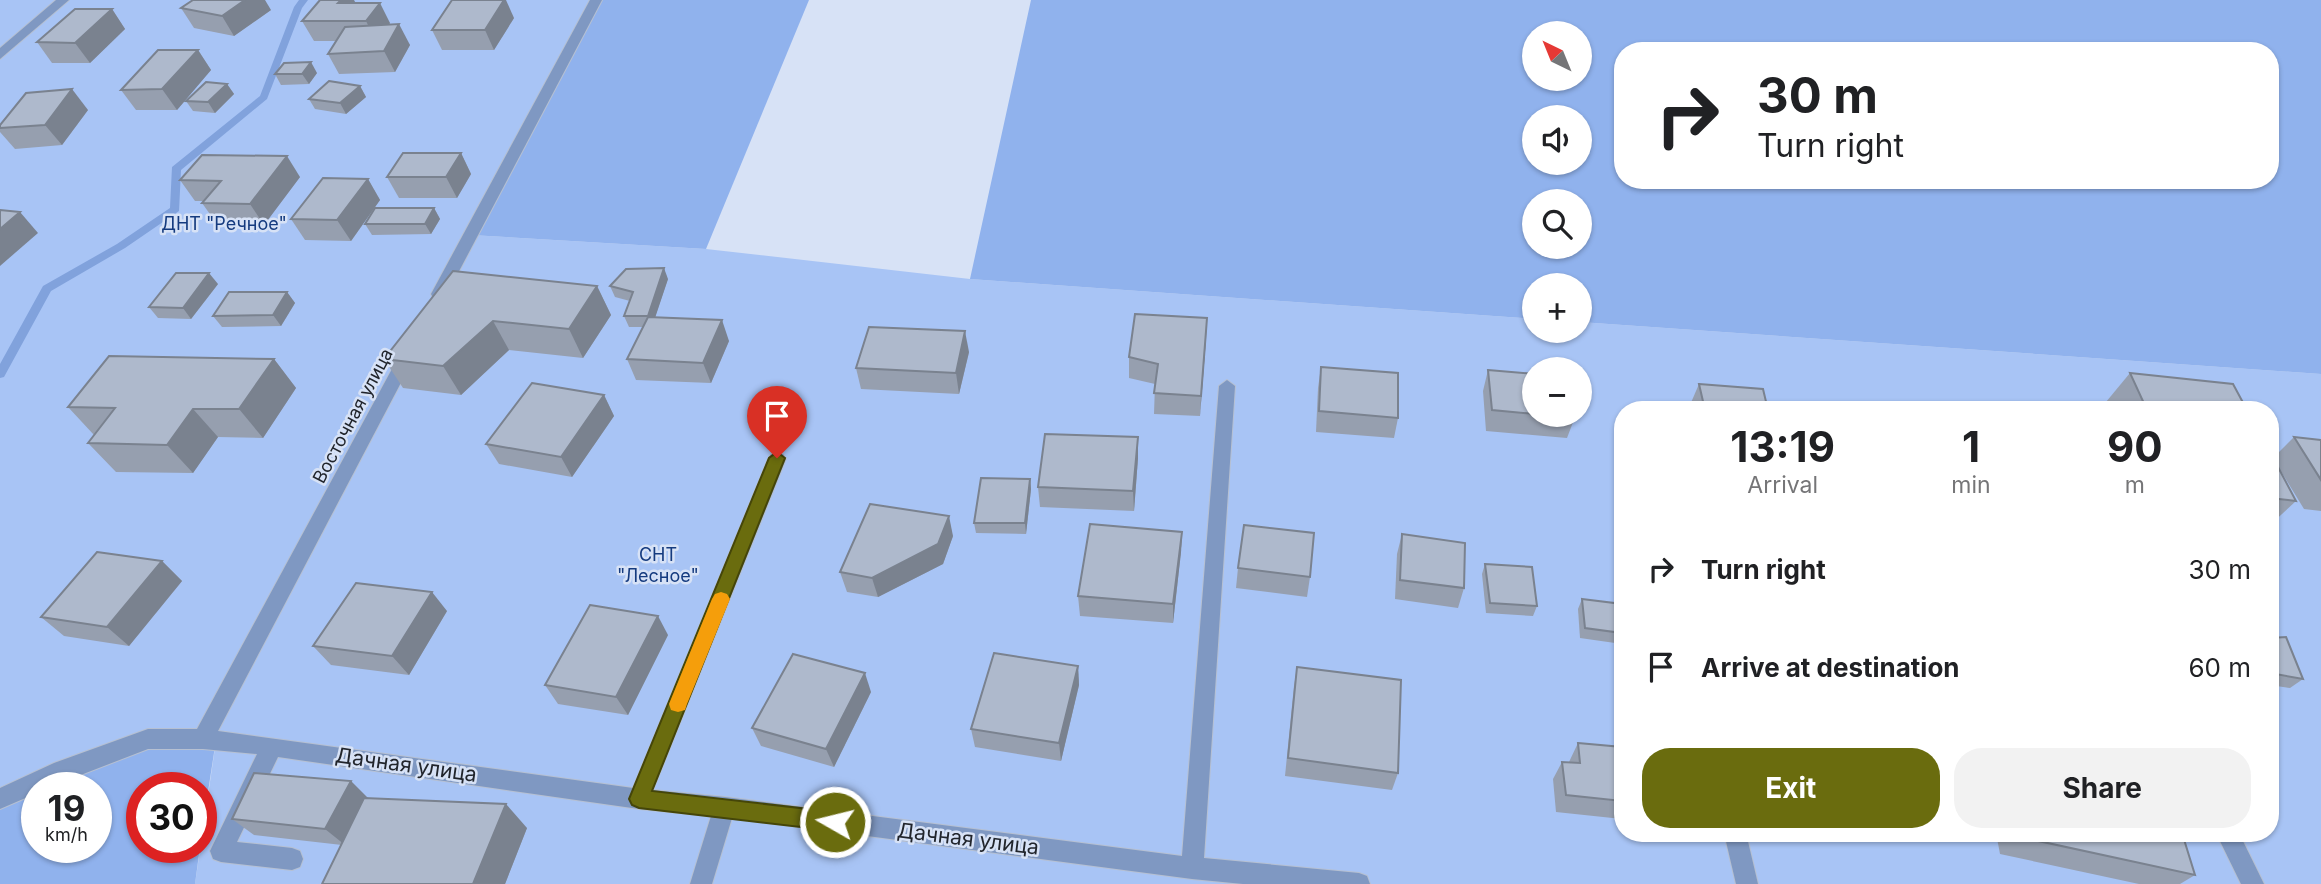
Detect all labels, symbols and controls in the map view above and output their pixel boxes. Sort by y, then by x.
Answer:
north arrow [1522,21,1592,91]
map controls [1522,21,1592,427]
text: 30 m [1757,66,1878,125]
icon: right [1642,70,1733,161]
button: sound [1522,105,1592,175]
text: Turn right [1757,126,1904,165]
button: search [1522,189,1592,259]
park label: ДНТ "Речное" [161,213,287,234]
button: + [1522,273,1592,343]
street label: Восточная улица [308,345,397,487]
button: − [1522,357,1592,427]
pin [747,386,807,458]
icon: arrive [758,397,796,435]
text: 13:19 [1730,421,1835,472]
text: 1 [1962,421,1980,472]
text: 90 [2107,421,2163,472]
text: Arrival [1747,471,1818,499]
text: min [1951,471,1991,499]
text: m [2125,471,2145,499]
park label: СНТ "Лесное" [617,544,699,586]
icon: right [1642,550,1680,588]
text: Turn right [1701,554,1826,585]
text: 30 m [2188,554,2251,585]
icon: arrive [1642,648,1680,686]
text: Arrive at destination [1701,652,1960,683]
text: 60 m [2188,652,2251,683]
street label: Дачная улица [334,742,478,787]
button: Exit [1642,748,1940,828]
button: Share [1954,748,2251,828]
speed limit sign: 30 [126,772,217,863]
position arrow [798,785,872,859]
text: 19 [48,787,85,829]
street label: Дачная улица [896,817,1040,860]
text: km/h [45,824,88,845]

